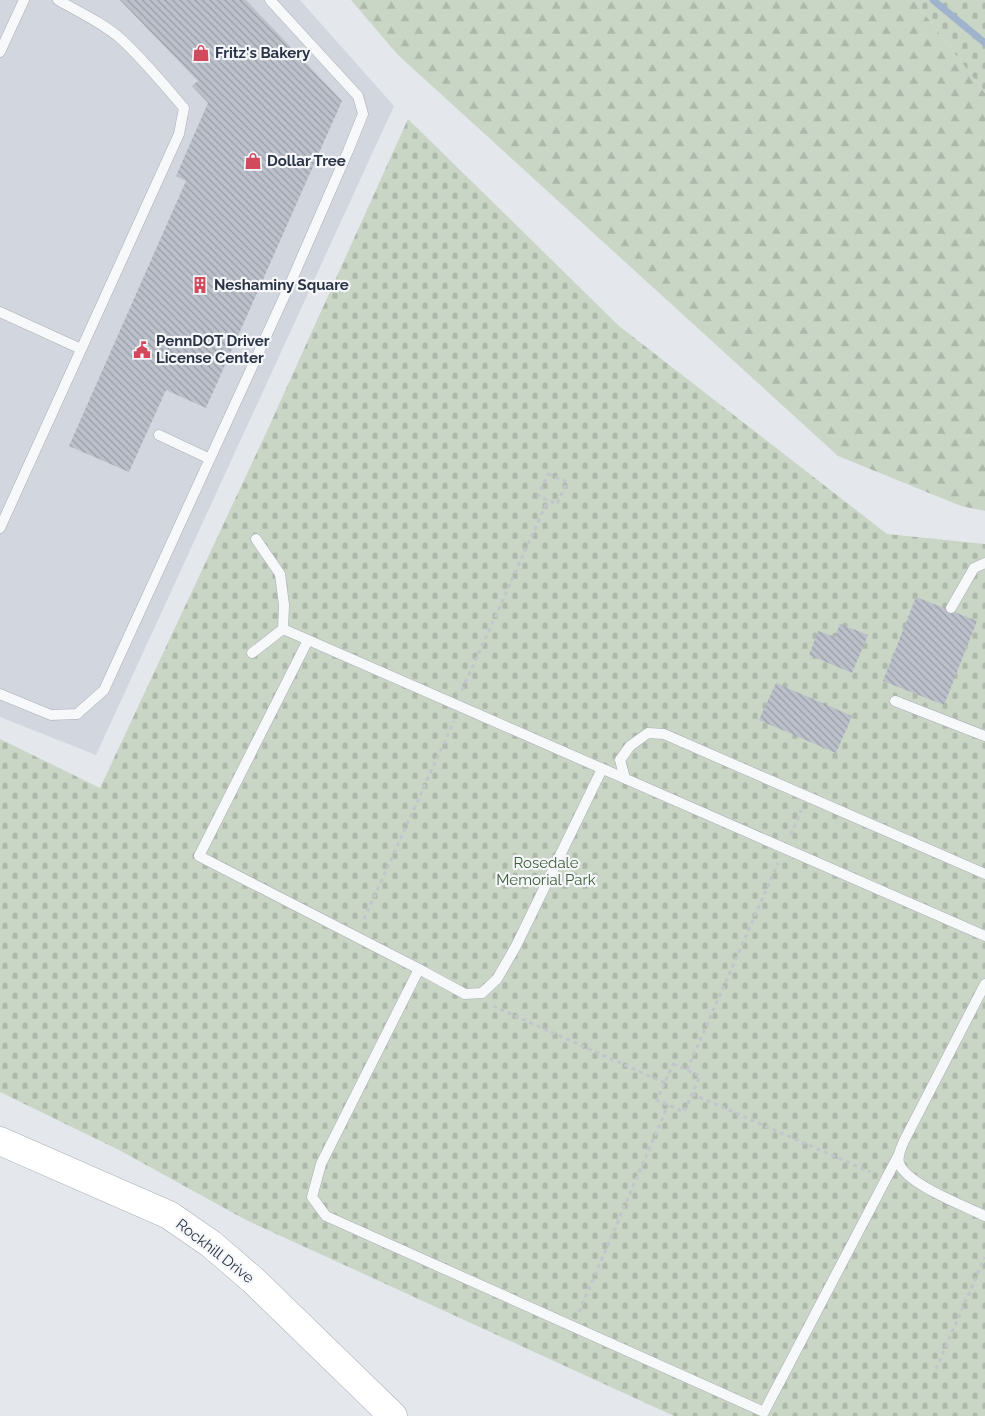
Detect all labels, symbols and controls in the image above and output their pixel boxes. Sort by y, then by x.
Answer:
shop icon: Fritz's Bakery [191,43,211,63]
place label: Fritz's Bakery [215,44,311,62]
shop icon: Dollar Tree [243,151,263,171]
place label: Dollar Tree [267,152,346,170]
building icon: Neshaminy Square [190,275,210,295]
place label: Neshaminy Square [214,276,349,294]
place label: PennDOT Driver License Center [156,332,270,367]
public building icon: PennDOT Driver License Center [132,340,152,360]
park label: Rosedale Memorial Park [496,854,596,889]
street label: Rockhill Drive [172,1215,258,1287]

